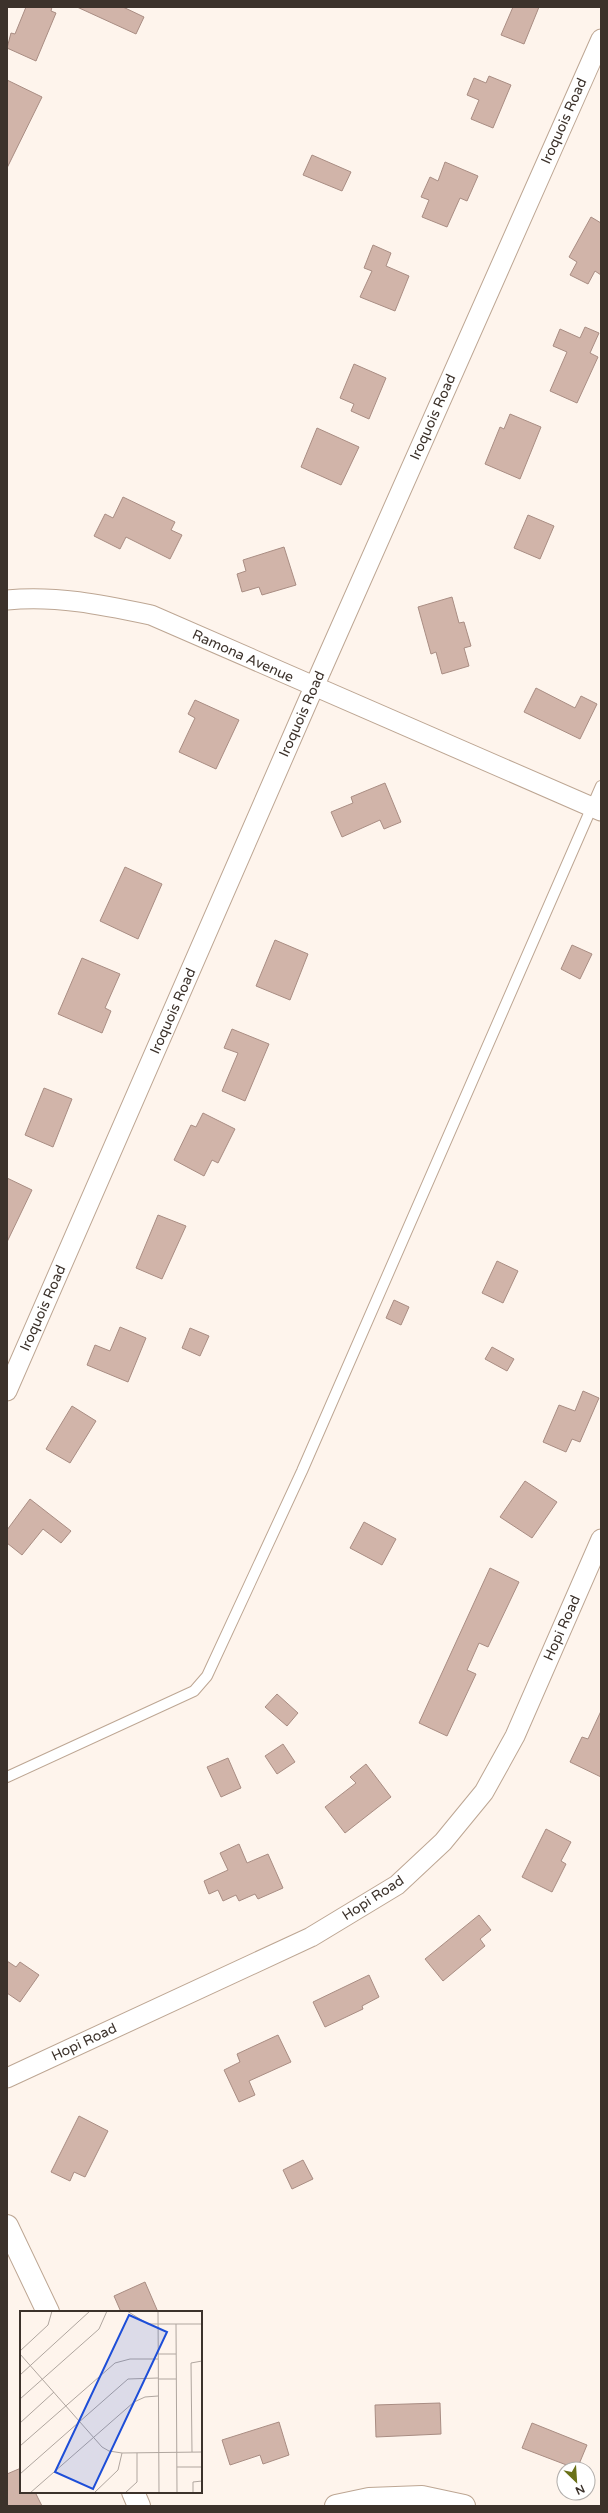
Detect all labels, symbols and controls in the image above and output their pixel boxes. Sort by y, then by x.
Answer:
street label: Iroquois Road [537,75,591,167]
street label: Iroquois Road [406,371,460,463]
street label: Ramona Avenue [190,626,296,686]
street label: Iroquois Road [275,668,329,760]
street label: Iroquois Road [146,965,200,1057]
street label: Iroquois Road [16,1262,70,1354]
street label: Hopi Road [540,1593,584,1663]
street label: Hopi Road [339,1872,407,1924]
street label: Hopi Road [49,2019,119,2065]
inset map [20,2311,202,2493]
north arrow [556,2461,596,2501]
text: N [573,2482,587,2497]

